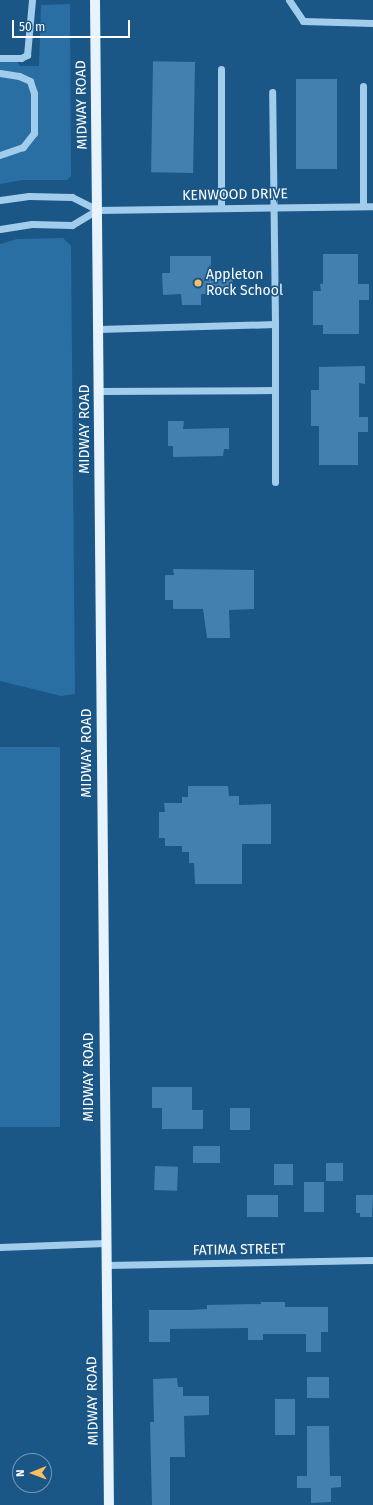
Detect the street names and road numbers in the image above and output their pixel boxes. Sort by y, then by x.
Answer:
street label: MIDWAY ROAD [73,60,91,150]
street label: KENWOOD DRIVE [182,186,288,204]
street label: MIDWAY ROAD [77,384,93,474]
street label: MIDWAY ROAD [79,708,95,798]
street label: MIDWAY ROAD [81,1032,97,1122]
street label: FATIMA STREET [192,1241,286,1259]
street label: MIDWAY ROAD [84,1356,102,1446]

